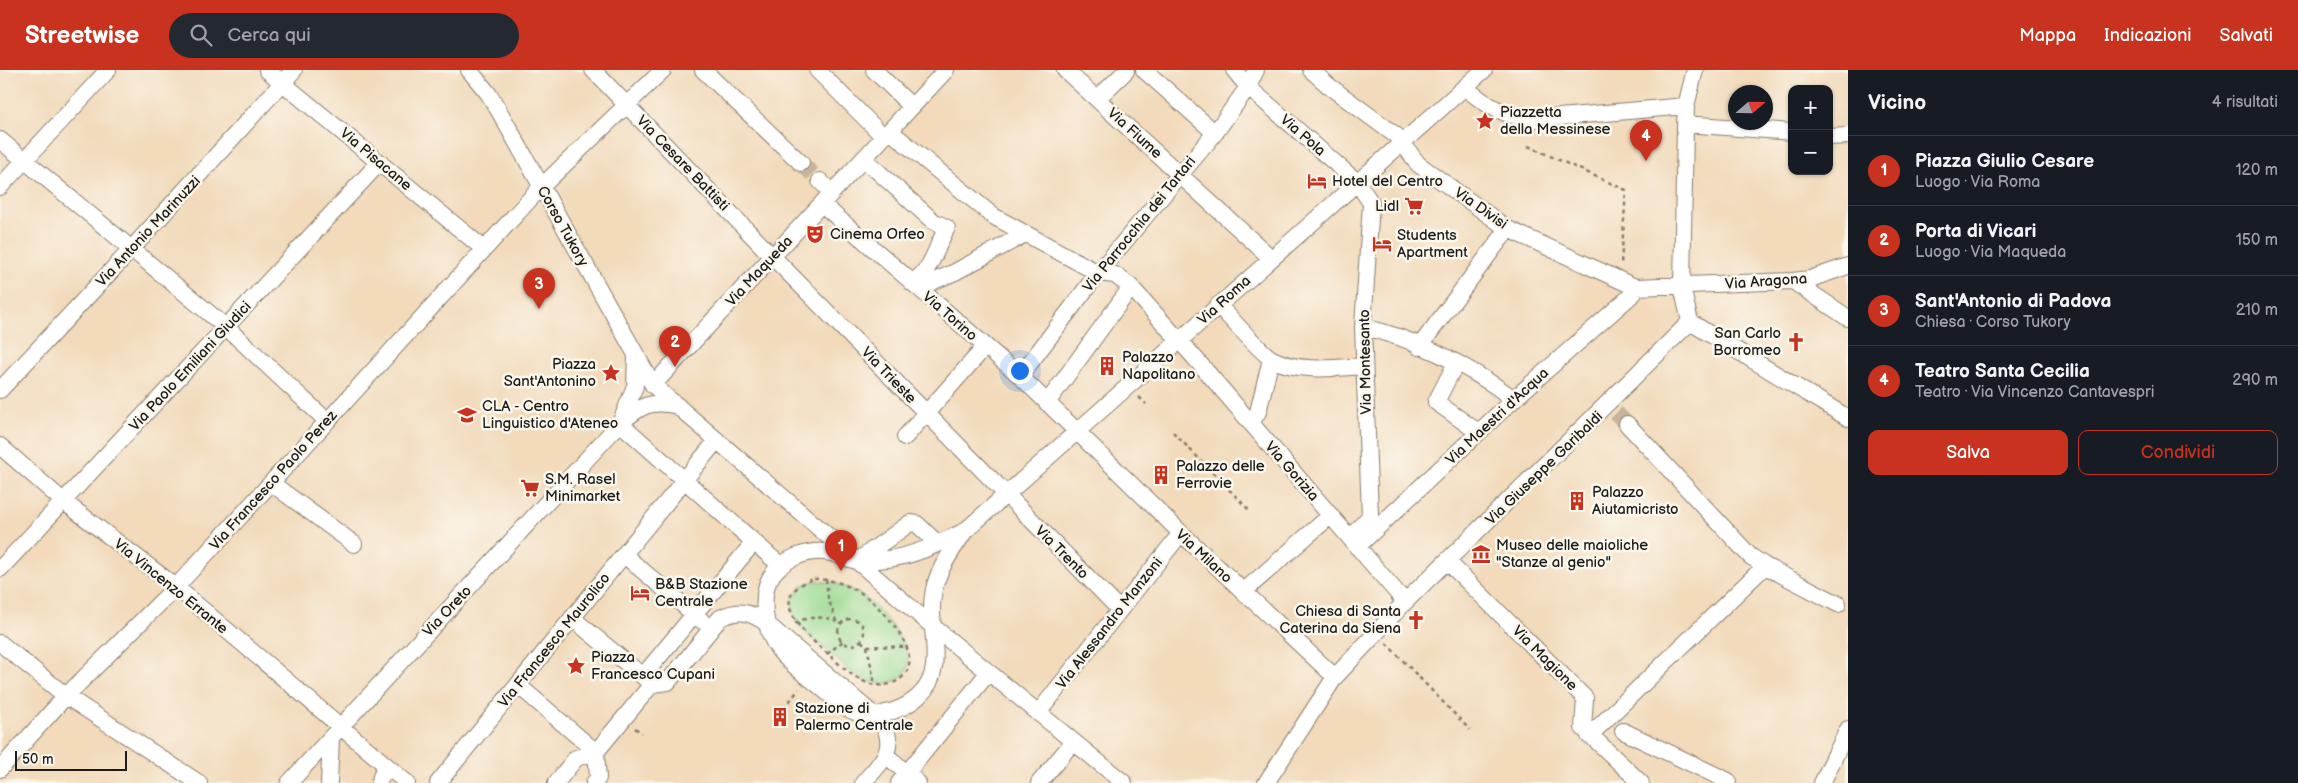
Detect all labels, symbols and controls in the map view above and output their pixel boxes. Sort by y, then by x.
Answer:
search box [169,13,519,58]
text: Streetwise [25,21,139,50]
icon: search [187,21,215,49]
text: Cerca qui [227,24,311,47]
text: Mappa [2019,25,2076,46]
text: Indicazioni [2104,25,2192,46]
text: Salvati [2220,25,2273,46]
north arrow [1728,85,1773,130]
map controls [1788,85,1833,175]
button: + [1788,85,1833,130]
text: Vicino [1868,90,1926,115]
text: 4 risultati [2212,93,2278,112]
place label: Piazzetta della Messinese [1500,103,1611,139]
street label: Via Fiume [1103,104,1166,163]
street label: Via Pola [1276,110,1329,160]
place icon: Piazzetta della Messinese [1474,110,1496,132]
street label: Via Cesare Battisti [632,111,733,215]
pin: 4 [1630,120,1662,161]
street label: Via Pisacane [336,124,416,195]
button: − [1788,130,1833,175]
text: Piazza Giulio Cesare [1915,150,2094,173]
street label: Via Parrocchia dei Tartari [1079,152,1200,296]
text: 1 [1881,161,1887,180]
text: 120 m [2235,161,2278,180]
hotel icon: Hotel del Centro [1306,170,1328,192]
street label: Via Antonio Marinuzzi [92,172,205,291]
place label: Hotel del Centro [1332,172,1443,191]
text: Luogo · Via Roma [1915,173,2040,192]
street label: Corso Tukory [533,183,593,270]
street label: Via Divisi [1450,183,1511,234]
supermarket icon: Lidl [1403,195,1425,217]
place label: Lidl [1375,197,1399,216]
text: Porta di Vicari [1915,220,2036,243]
theatre icon: Cinema Orfeo [804,223,826,245]
place label: Cinema Orfeo [830,225,925,244]
place label: Students Apartment [1397,226,1468,262]
text: 2 [1879,231,1889,250]
text: 150 m [2236,231,2278,250]
street label: Via Maqueda [722,232,797,311]
hotel icon: Students Apartment [1371,233,1393,255]
text: Luogo · Via Maqueda [1915,243,2066,262]
pin: 3 [523,268,555,309]
street label: Via Aragona [1724,269,1808,294]
street label: Via Roma [1194,271,1255,329]
street label: Via Torino [918,287,981,345]
text: Sant'Antonio di Padova [1915,290,2111,313]
street label: Via Paolo Emiliani Giudici [125,297,256,435]
text: 3 [1879,301,1889,320]
text: 210 m [2236,301,2278,320]
street label: Via Montesanto [1355,309,1376,415]
text: Chiesa · Corso Tukory [1915,313,2071,332]
place label: San Carlo Borromeo [1713,324,1781,360]
pin: 2 [659,326,691,367]
church icon: San Carlo Borromeo [1785,331,1807,353]
street label: Via Trieste [857,343,920,408]
place label: Palazzo Napolitano [1122,348,1195,384]
place label: Piazza Sant'Antonino [504,355,596,391]
building icon: Palazzo Napolitano [1096,355,1118,377]
your location [1007,358,1033,384]
text: Teatro Santa Cecilia [1915,360,2090,383]
place icon: Piazza Sant'Antonino [600,362,622,384]
street label: Via Maestri d'Acqua [1442,364,1553,469]
text: 4 [1879,371,1889,390]
text: 290 m [2232,371,2278,390]
text: Teatro · Via Vincenzo Cantavespri [1915,383,2155,402]
place label: CLA - Centro Linguistico d'Ateneo [482,397,618,433]
school or university icon: CLA - Centro Linguistico d'Ateneo [456,404,478,426]
street label: Via Francesco Paolo Perez [206,406,342,554]
street label: Via Giuseppe Garibaldi [1482,407,1607,529]
button: Salva [1868,430,2068,475]
button: Condividi [2078,430,2278,475]
street label: Via Gorizia [1260,437,1323,505]
place label: Palazzo delle Ferrovie [1176,457,1265,493]
building icon: Palazzo delle Ferrovie [1150,464,1172,486]
place label: S.M. Rasel Minimarket [545,470,621,506]
supermarket icon: S.M. Rasel Minimarket [519,477,541,499]
place label: Palazzo Aiutamicristo [1592,483,1679,519]
building icon: Palazzo Aiutamicristo [1566,490,1588,512]
street label: Via Trento [1031,521,1093,583]
street label: Via Milano [1171,525,1236,587]
pin: 1 [825,530,857,571]
street label: Via Vincenzo Errante [110,535,232,638]
place label: Museo delle maioliche "Stanze al genio" [1496,536,1648,572]
museum icon: Museo delle maioliche "Stanze al genio" [1470,543,1492,565]
street label: Via Alessandro Manzoni [1052,554,1167,693]
street label: Via Francesco Maurolico [494,569,615,712]
place label: B&B Stazione Centrale [655,575,748,611]
street label: Via Oreto [419,582,476,641]
hotel icon: B&B Stazione Centrale [629,582,651,604]
place label: Chiesa di Santa Caterina da Siena [1280,602,1401,638]
church icon: Chiesa di Santa Caterina da Siena [1405,609,1427,631]
street label: Via Magione [1508,622,1581,695]
place label: Piazza Francesco Cupani [591,648,715,684]
place icon: Piazza Francesco Cupani [565,655,587,677]
place label: Stazione di Palermo Centrale [795,699,913,735]
building icon: Stazione di Palermo Centrale [769,706,791,728]
scale bar [15,748,128,771]
text: 50 m [22,751,54,768]

